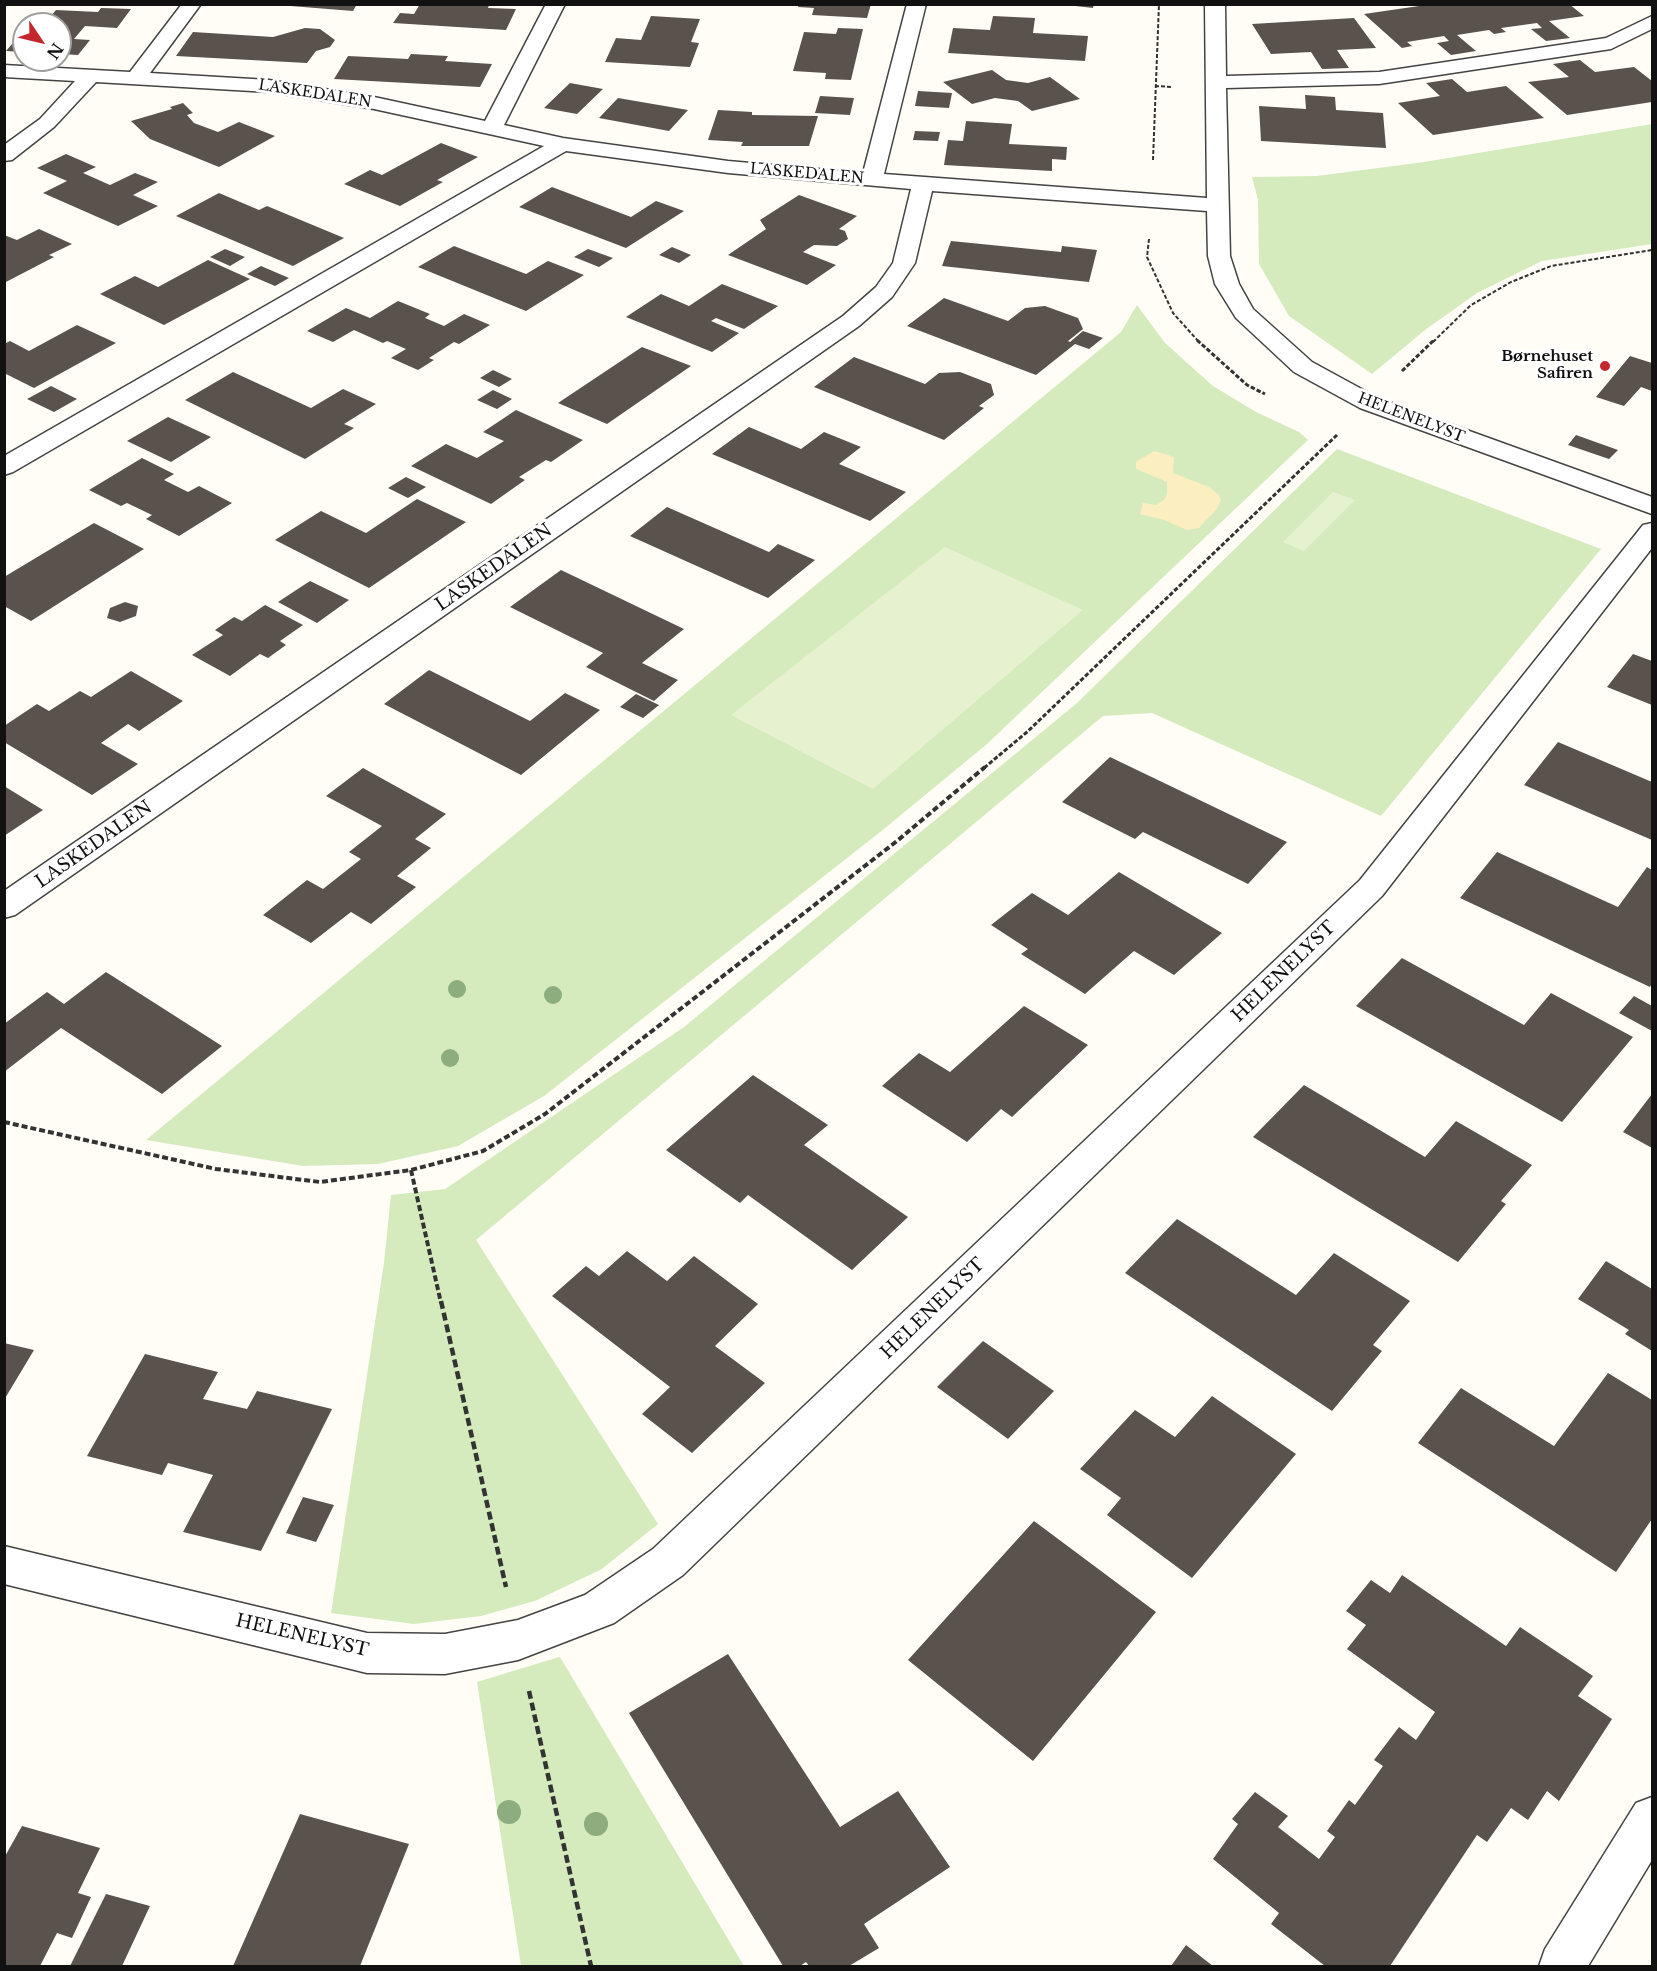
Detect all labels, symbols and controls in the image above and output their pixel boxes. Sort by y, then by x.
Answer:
north arrow [12,12,72,72]
text: N [43,39,68,63]
street label: LASKEDALEN [257,76,373,112]
street label: LASKEDALEN [749,160,865,188]
place label: Børnehuset Safiren [1501,348,1593,383]
marker: Børnehuset Safiren [1598,359,1612,373]
street label: HELENELYST [1355,389,1467,447]
street label: LASKEDALEN [432,520,556,616]
street label: LASKEDALEN [32,797,156,893]
street label: HELENELYST [1228,917,1340,1027]
street label: HELENELYST [877,1254,989,1364]
street label: HELENELYST [233,1610,371,1662]

